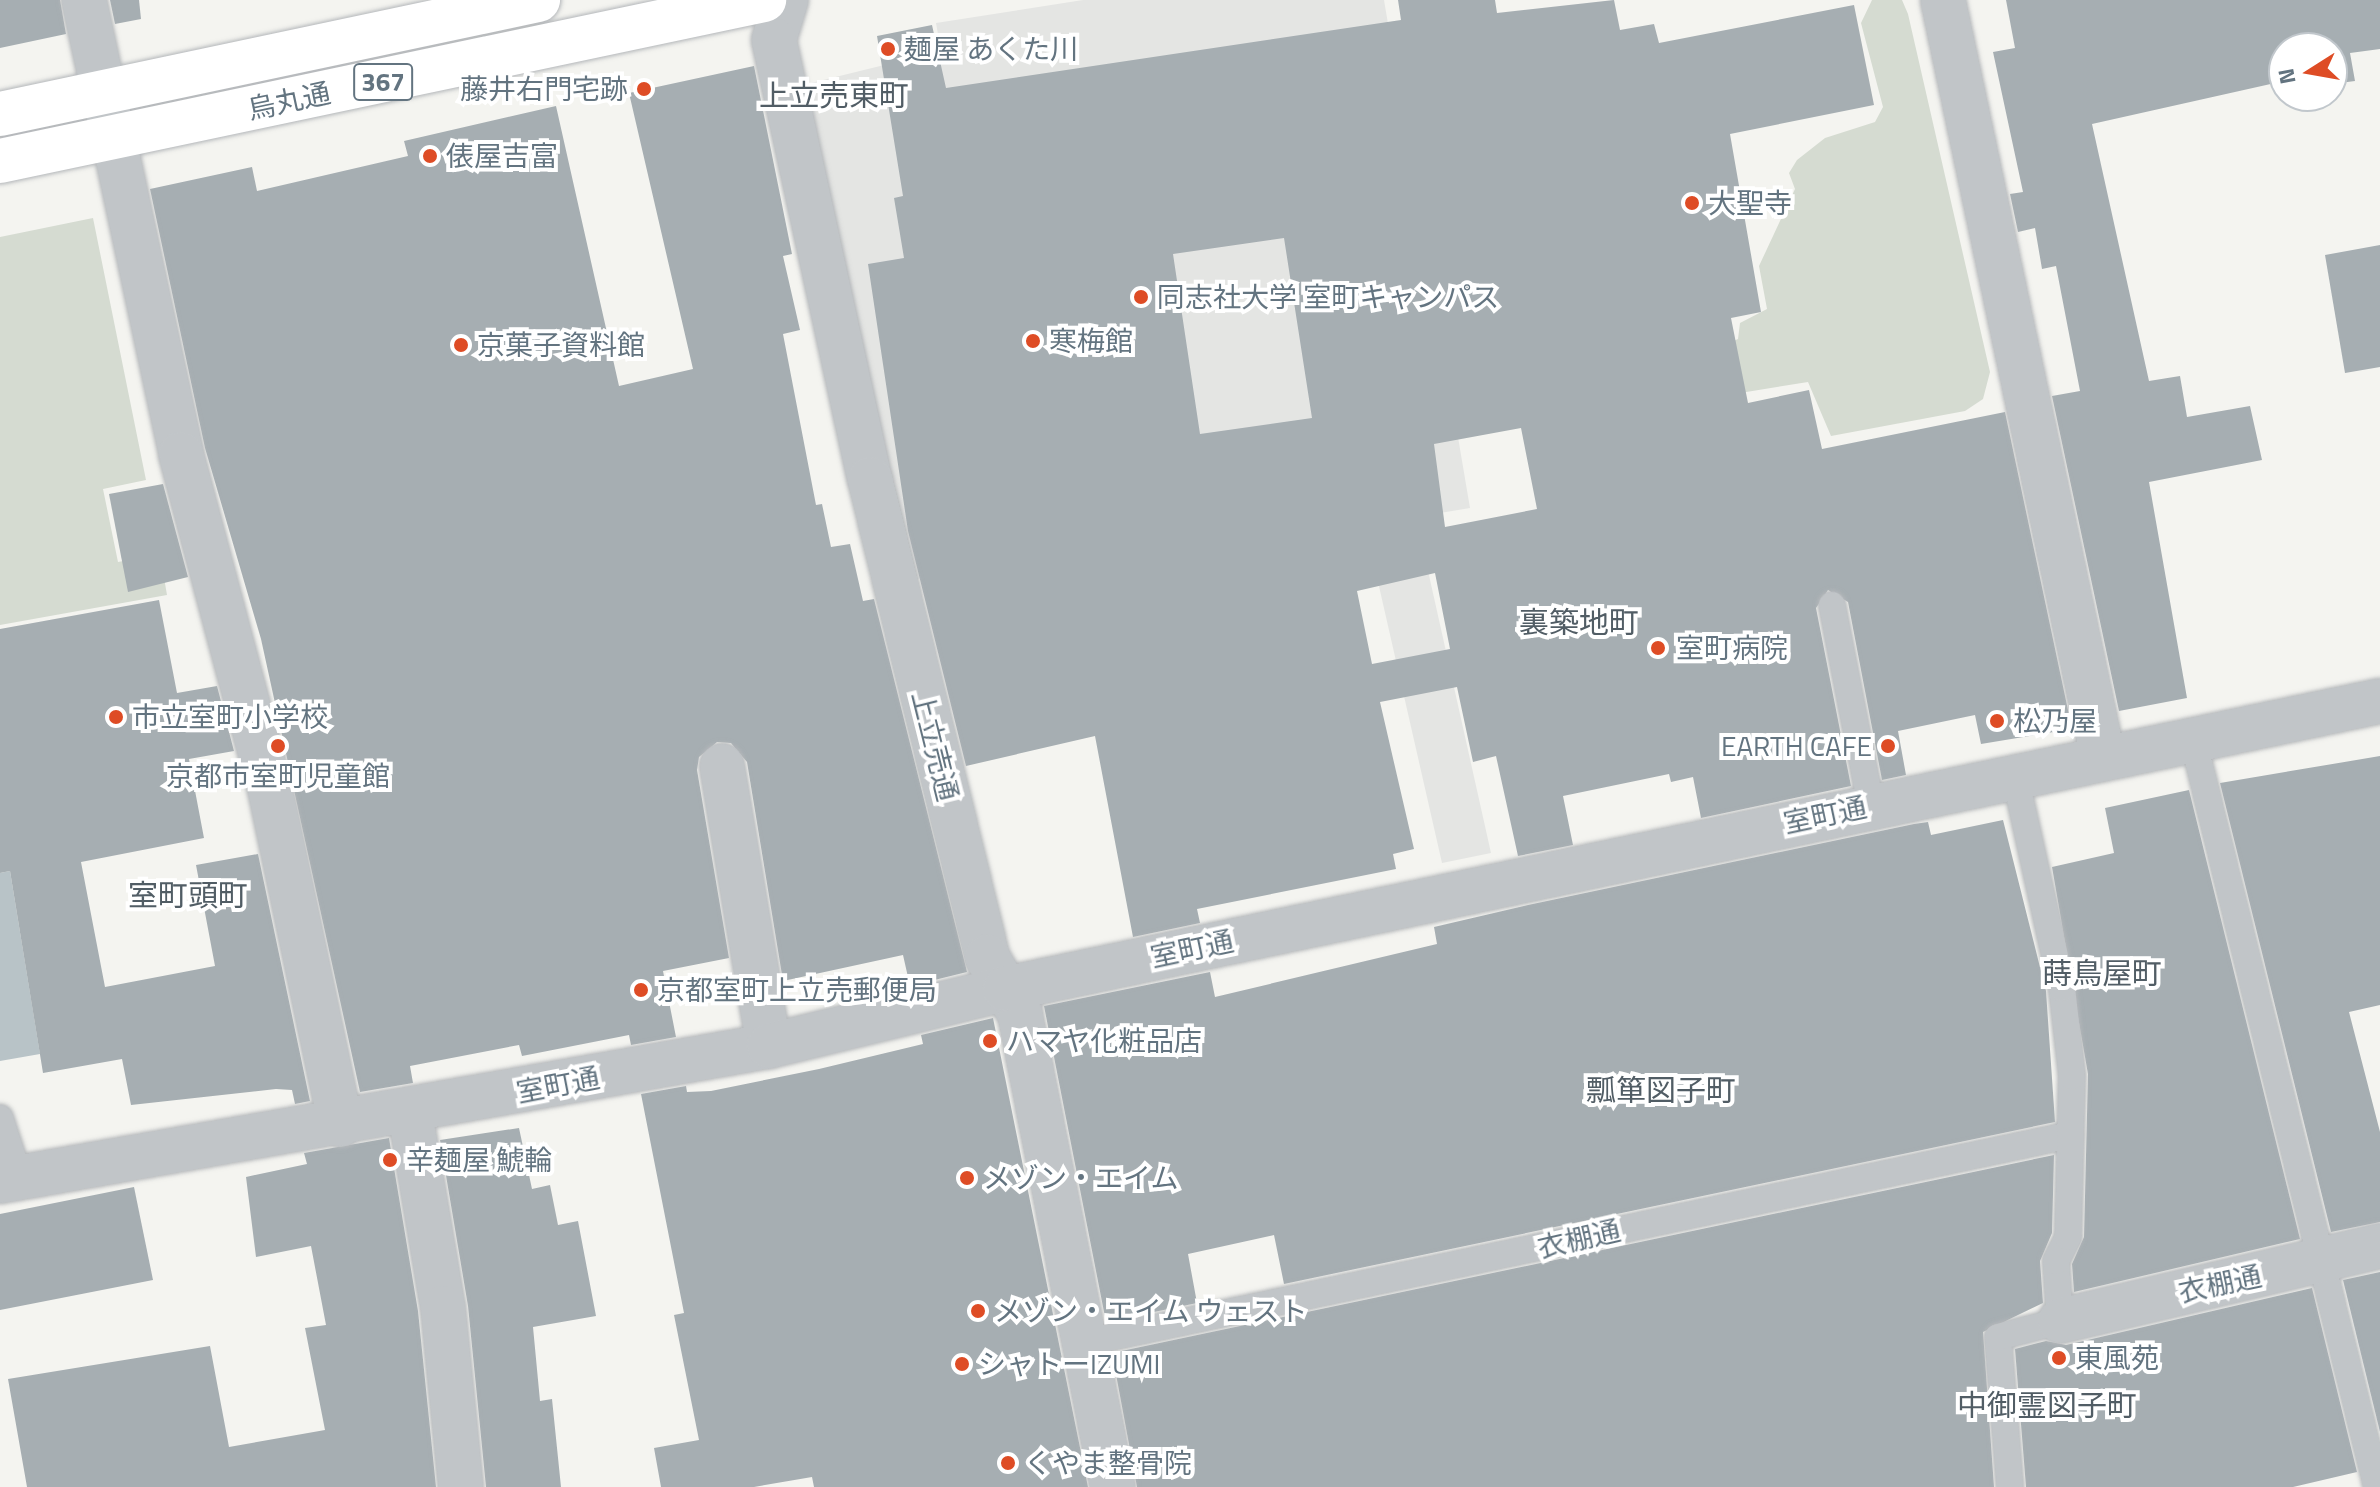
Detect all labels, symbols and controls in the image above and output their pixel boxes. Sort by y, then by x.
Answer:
place label: 麺屋 あくた川 [904,32,1078,66]
north arrow [2268,32,2348,112]
marker: 麺屋 あくた川 [879,40,897,58]
road number: 367 [353,60,413,104]
text: N [2268,65,2305,87]
place label: 藤井右門宅跡 [460,72,628,106]
street label: 烏丸通 [244,76,334,126]
district label: 上立売東町 [759,77,909,113]
marker: 藤井右門宅跡 [635,80,653,98]
place label: 俵屋吉富 [446,139,558,173]
marker: 俵屋吉富 [421,147,439,165]
place label: 大聖寺 [1708,186,1792,220]
marker: 大聖寺 [1683,194,1701,212]
place label: 同志社大学 室町キャンパス [1157,280,1499,314]
marker: 同志社大学 室町キャンパス [1132,288,1150,306]
place label: 寒梅館 [1049,324,1133,358]
place label: 京菓子資料館 [477,328,645,362]
marker: 寒梅館 [1024,332,1042,350]
marker: 京菓子資料館 [452,336,470,354]
district label: 裏築地町 [1519,604,1639,640]
place label: 室町病院 [1676,631,1788,665]
marker: 室町病院 [1647,637,1669,659]
street label: 上立売通 [905,688,965,804]
place label: 市立室町小学校 [132,700,328,734]
place label: 松乃屋 [2013,704,2097,738]
marker: 市立室町小学校 [107,708,125,726]
marker: 松乃屋 [1988,712,2006,730]
place label: EARTH CAFE [1721,729,1872,763]
marker: 京都市室町児童館 [269,737,287,755]
marker: EARTH CAFE [1879,737,1897,755]
place label: 京都市室町児童館 [166,759,390,793]
street label: 室町通 [1780,790,1870,840]
district label: 室町頭町 [128,877,248,913]
street label: 室町通 [1147,924,1237,974]
district label: 蒔鳥屋町 [2042,955,2162,991]
place label: 京都室町上立売郵便局 [657,973,937,1007]
marker: 京都室町上立売郵便局 [632,981,650,999]
place label: ハマヤ化粧品店 [1006,1024,1202,1058]
marker: ハマヤ化粧品店 [981,1032,999,1050]
street label: 室町通 [514,1060,602,1110]
district label: 瓢箪図子町 [1586,1072,1736,1108]
place label: 辛麺屋 鯱輪 [406,1143,552,1177]
marker: 辛麺屋 鯱輪 [381,1151,399,1169]
place label: メゾン・エイム [983,1161,1179,1195]
marker: メゾン・エイム [958,1169,976,1187]
street label: 衣棚通 [1534,1213,1624,1265]
street label: 衣棚通 [2175,1259,2265,1309]
place label: メゾン・エイム ウェスト [994,1294,1308,1328]
marker: メゾン・エイム ウェスト [969,1302,987,1320]
place label: 東風苑 [2075,1341,2159,1375]
place label: シャトーIZUMI [978,1347,1160,1381]
marker: 東風苑 [2050,1349,2068,1367]
marker: シャトーIZUMI [953,1355,971,1373]
district label: 中御霊図子町 [1957,1387,2137,1423]
place label: くやま整骨院 [1024,1446,1192,1480]
marker: くやま整骨院 [999,1454,1017,1472]

